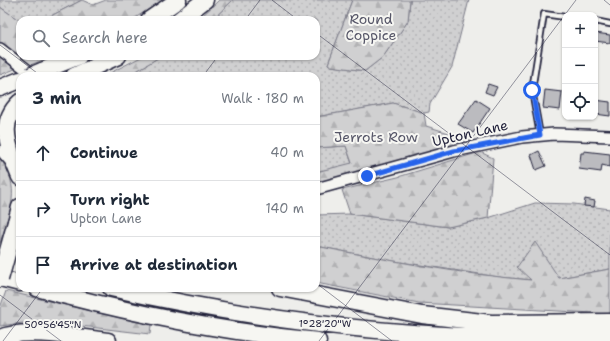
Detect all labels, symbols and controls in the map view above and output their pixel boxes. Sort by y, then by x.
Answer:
park label: Round Coppice [346,10,397,44]
map controls [562,12,598,120]
button: + [562,12,598,48]
search box [16,16,320,60]
icon: search [30,27,52,49]
text: Search here [62,28,148,48]
button: − [562,48,598,84]
route start [523,81,541,99]
button: locate [562,84,598,120]
text: 3 min [32,87,82,109]
text: Walk · 180 m [221,90,304,107]
street label: Upton Lane [430,116,510,150]
park label: Jerrots Row [334,128,418,146]
icon: ahead [32,142,54,164]
text: Continue [70,143,138,163]
text: 40 m [270,144,304,161]
route end [358,167,376,185]
text: Turn right [70,190,150,210]
icon: right [32,198,54,220]
text: 140 m [265,200,304,217]
text: Upton Lane [70,210,142,227]
icon: arrive [32,254,54,276]
text: Arrive at destination [70,255,238,275]
text: 1°28'20"W [299,317,352,330]
text: 50°56'45"N [24,318,82,331]

